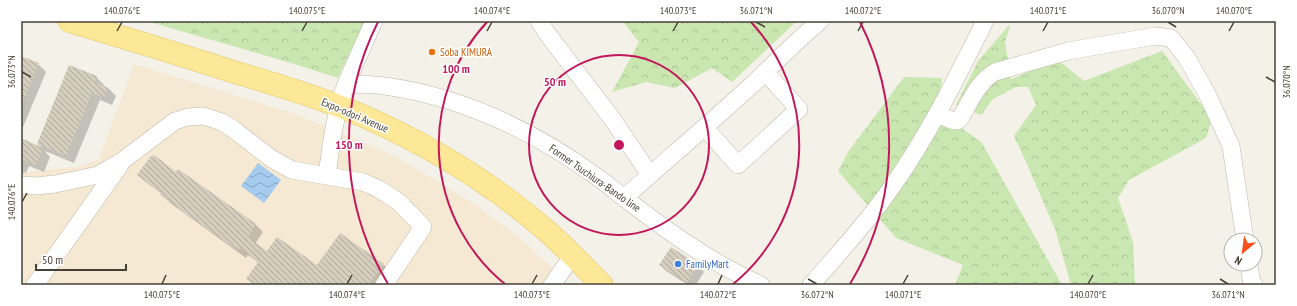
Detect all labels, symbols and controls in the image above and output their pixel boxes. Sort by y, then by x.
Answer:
text: 140.076°E [104,4,140,17]
text: 140.075°E [289,4,325,17]
text: 140.074°E [474,4,510,17]
text: 140.073°E [660,4,696,17]
text: 36.071°N [739,4,773,17]
text: 140.072°E [845,4,881,17]
text: 140.071°E [1030,4,1066,17]
text: 36.070°N [1151,4,1185,17]
text: 140.070°E [1216,4,1252,17]
place label: Soba KIMURA [440,45,493,59]
marker: Soba KIMURA [427,47,437,57]
text: 36.073°N [5,55,18,89]
text: 100 m [442,61,470,76]
text: 36.070°N [1280,65,1293,99]
text: 50 m [544,74,566,89]
street label: Expo-odori Avenue [319,95,391,136]
text: 150 m [335,137,363,152]
centre of rings [612,138,626,152]
street label: Former Tsuchiura-Bando line [546,141,644,215]
text: 140.076°E [5,184,18,220]
north arrow [1223,232,1263,272]
scale bar [36,246,126,272]
text: 50 m [42,252,63,267]
text: N [1232,253,1244,268]
place label: FamilyMart [686,257,729,271]
marker: FamilyMart [673,259,683,269]
text: 140.075°E [144,288,180,301]
text: 140.074°E [329,288,365,301]
text: 140.073°E [514,288,550,301]
text: 140.072°E [700,288,736,301]
text: 36.072°N [800,288,834,301]
text: 140.071°E [885,288,921,301]
text: 140.070°E [1070,288,1106,301]
text: 36.071°N [1211,288,1245,301]

